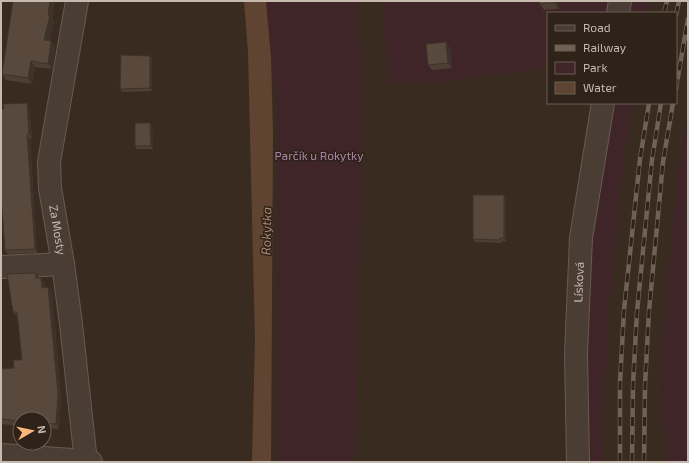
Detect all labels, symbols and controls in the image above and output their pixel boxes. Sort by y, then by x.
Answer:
legend [547,12,677,104]
text: Road [583,20,611,34]
text: Railway [583,40,627,54]
text: Park [583,60,608,74]
text: Water [583,80,617,94]
park label: Parčík u Rokytky [275,148,364,162]
street label: Za Mosty [47,204,69,256]
water label: Rokytka [258,207,274,255]
street label: Lísková [570,261,586,303]
north arrow [12,411,52,451]
text: N [35,424,49,434]

